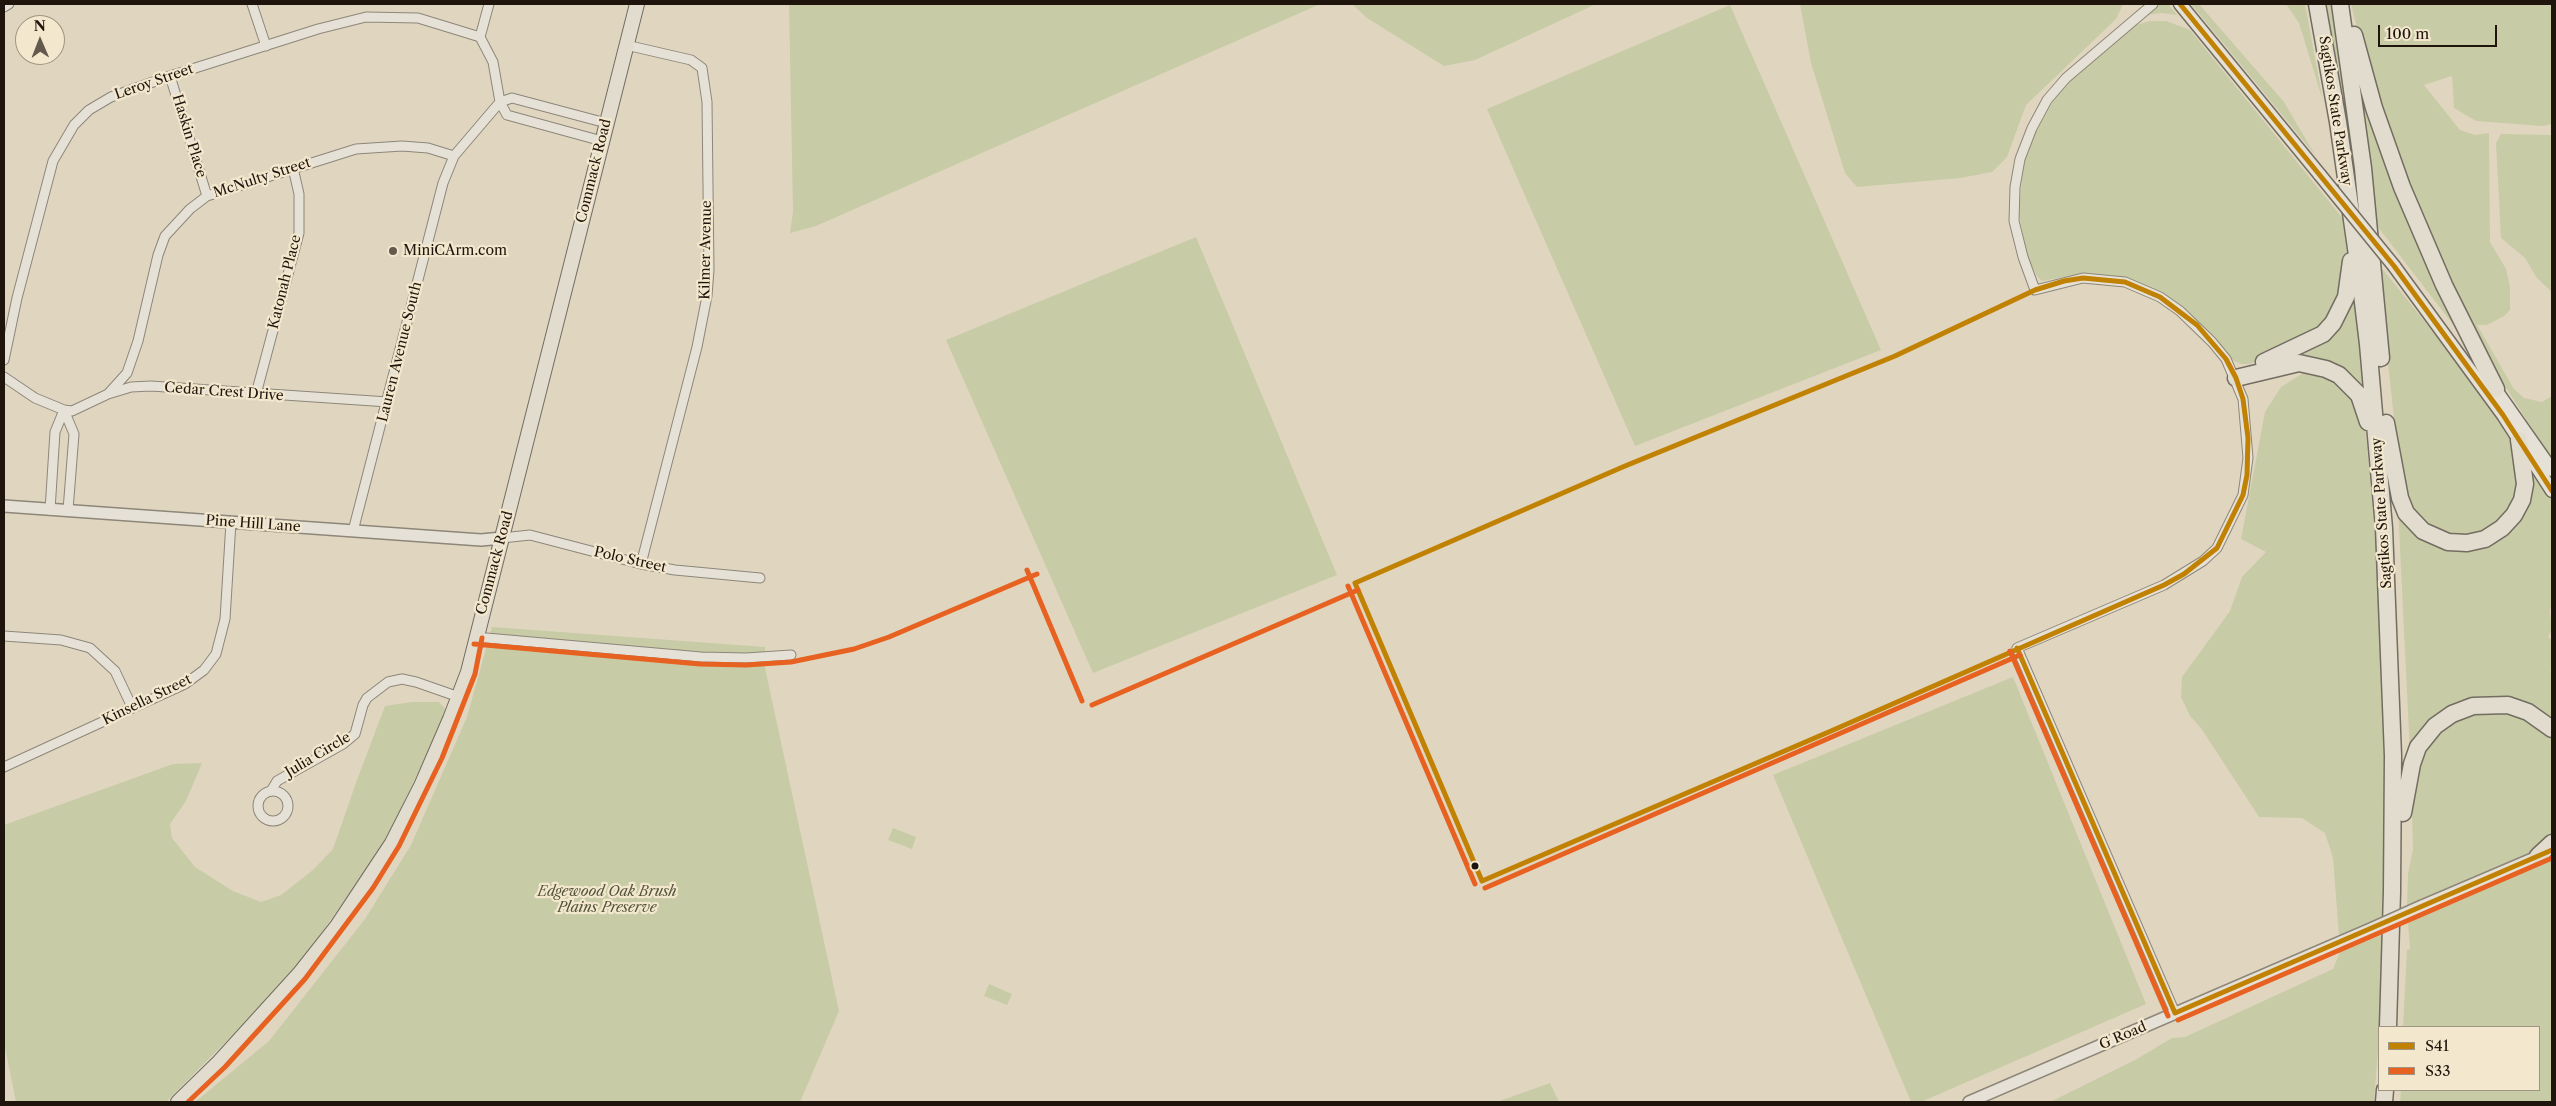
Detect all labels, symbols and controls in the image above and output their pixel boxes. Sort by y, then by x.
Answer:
north arrow [15,15,65,65]
scale bar [2381,15,2500,47]
text: N [34,17,46,35]
text: 100 m [2386,24,2429,43]
street label: Sagtikos State Parkway [2315,35,2355,187]
street label: Leroy Street [112,61,196,103]
street label: Haskin Place [168,92,210,180]
street label: Commack Road [573,117,615,225]
street label: McNulty Street [211,154,313,202]
street label: Kilmer Avenue [697,200,715,300]
street label: Katonah Place [265,233,305,331]
place label: MiniCArm.com [403,243,507,259]
marker: MiniCArm.com [387,245,399,257]
street label: Lauren Avenue South [374,280,426,424]
street label: Cedar Crest Drive [164,379,284,405]
street label: Sagtikos State Parkway [2368,437,2396,589]
street label: Commack Road [473,509,517,617]
street label: Pine Hill Lane [205,512,301,536]
street label: Polo Street [592,544,668,576]
street label: Kinsella Street [100,671,194,729]
street label: Julia Circle [282,729,354,781]
unlabelled marker [1470,861,1480,871]
park label: Edgewood Oak Brush Plains Preserve [538,884,676,916]
street label: G Road [2097,1019,2149,1053]
legend [2378,1026,2541,1091]
text: S41 [2425,1036,2449,1055]
text: S33 [2425,1061,2451,1080]

